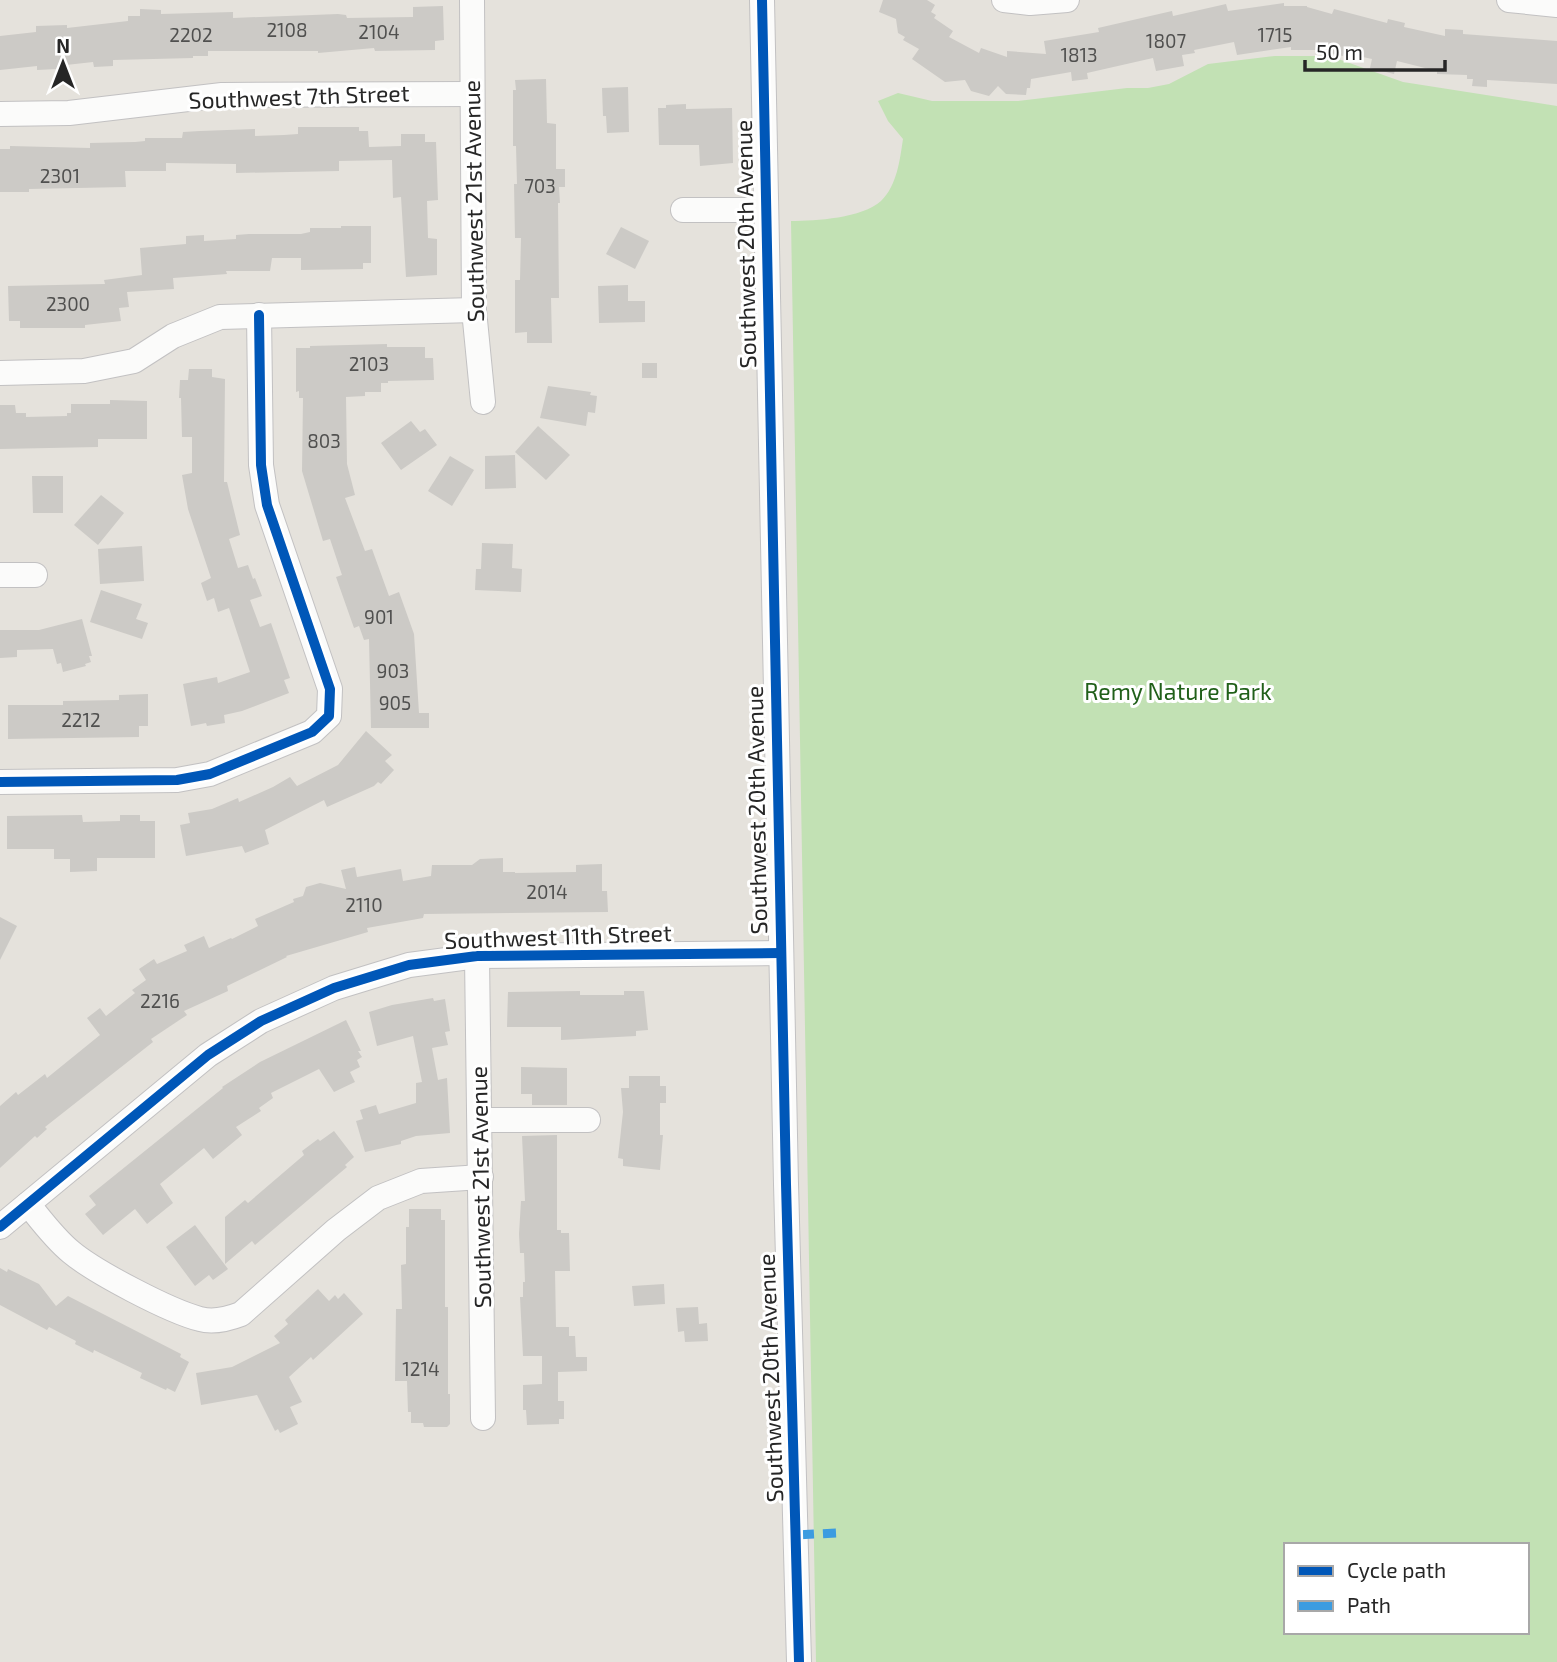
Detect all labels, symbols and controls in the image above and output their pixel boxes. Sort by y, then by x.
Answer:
house number: 2108 [266,18,308,41]
house number: 2104 [358,20,400,43]
house number: 2202 [169,23,213,46]
house number: 1715 [1257,23,1293,46]
north arrow [28,28,98,98]
scale bar [1305,28,1445,72]
house number: 1807 [1146,29,1186,52]
text: N [56,34,70,57]
text: 50 m [1316,39,1363,64]
house number: 1813 [1060,43,1098,66]
street label: Southwest 7th Street [188,78,410,114]
street label: Southwest 21st Avenue [457,80,489,322]
street label: Southwest 20th Avenue [729,119,761,369]
house number: 2301 [40,164,80,187]
house number: 703 [524,174,556,197]
house number: 2300 [46,292,90,315]
house number: 2103 [349,352,389,375]
house number: 803 [307,429,341,452]
house number: 901 [364,605,394,628]
house number: 903 [377,659,409,682]
park label: Remy Nature Park [1084,677,1272,705]
street label: Southwest 20th Avenue [740,685,772,935]
house number: 905 [379,691,411,714]
house number: 2212 [61,708,101,731]
house number: 2014 [526,880,568,903]
house number: 2110 [345,893,383,916]
street label: Southwest 11th Street [444,918,672,954]
house number: 2216 [140,989,180,1012]
street label: Southwest 21st Avenue [464,1066,496,1308]
street label: Southwest 20th Avenue [752,1253,788,1503]
house number: 1214 [402,1357,440,1380]
legend [1284,1543,1529,1634]
text: Cycle path [1347,1557,1446,1582]
text: Path [1347,1592,1391,1617]

